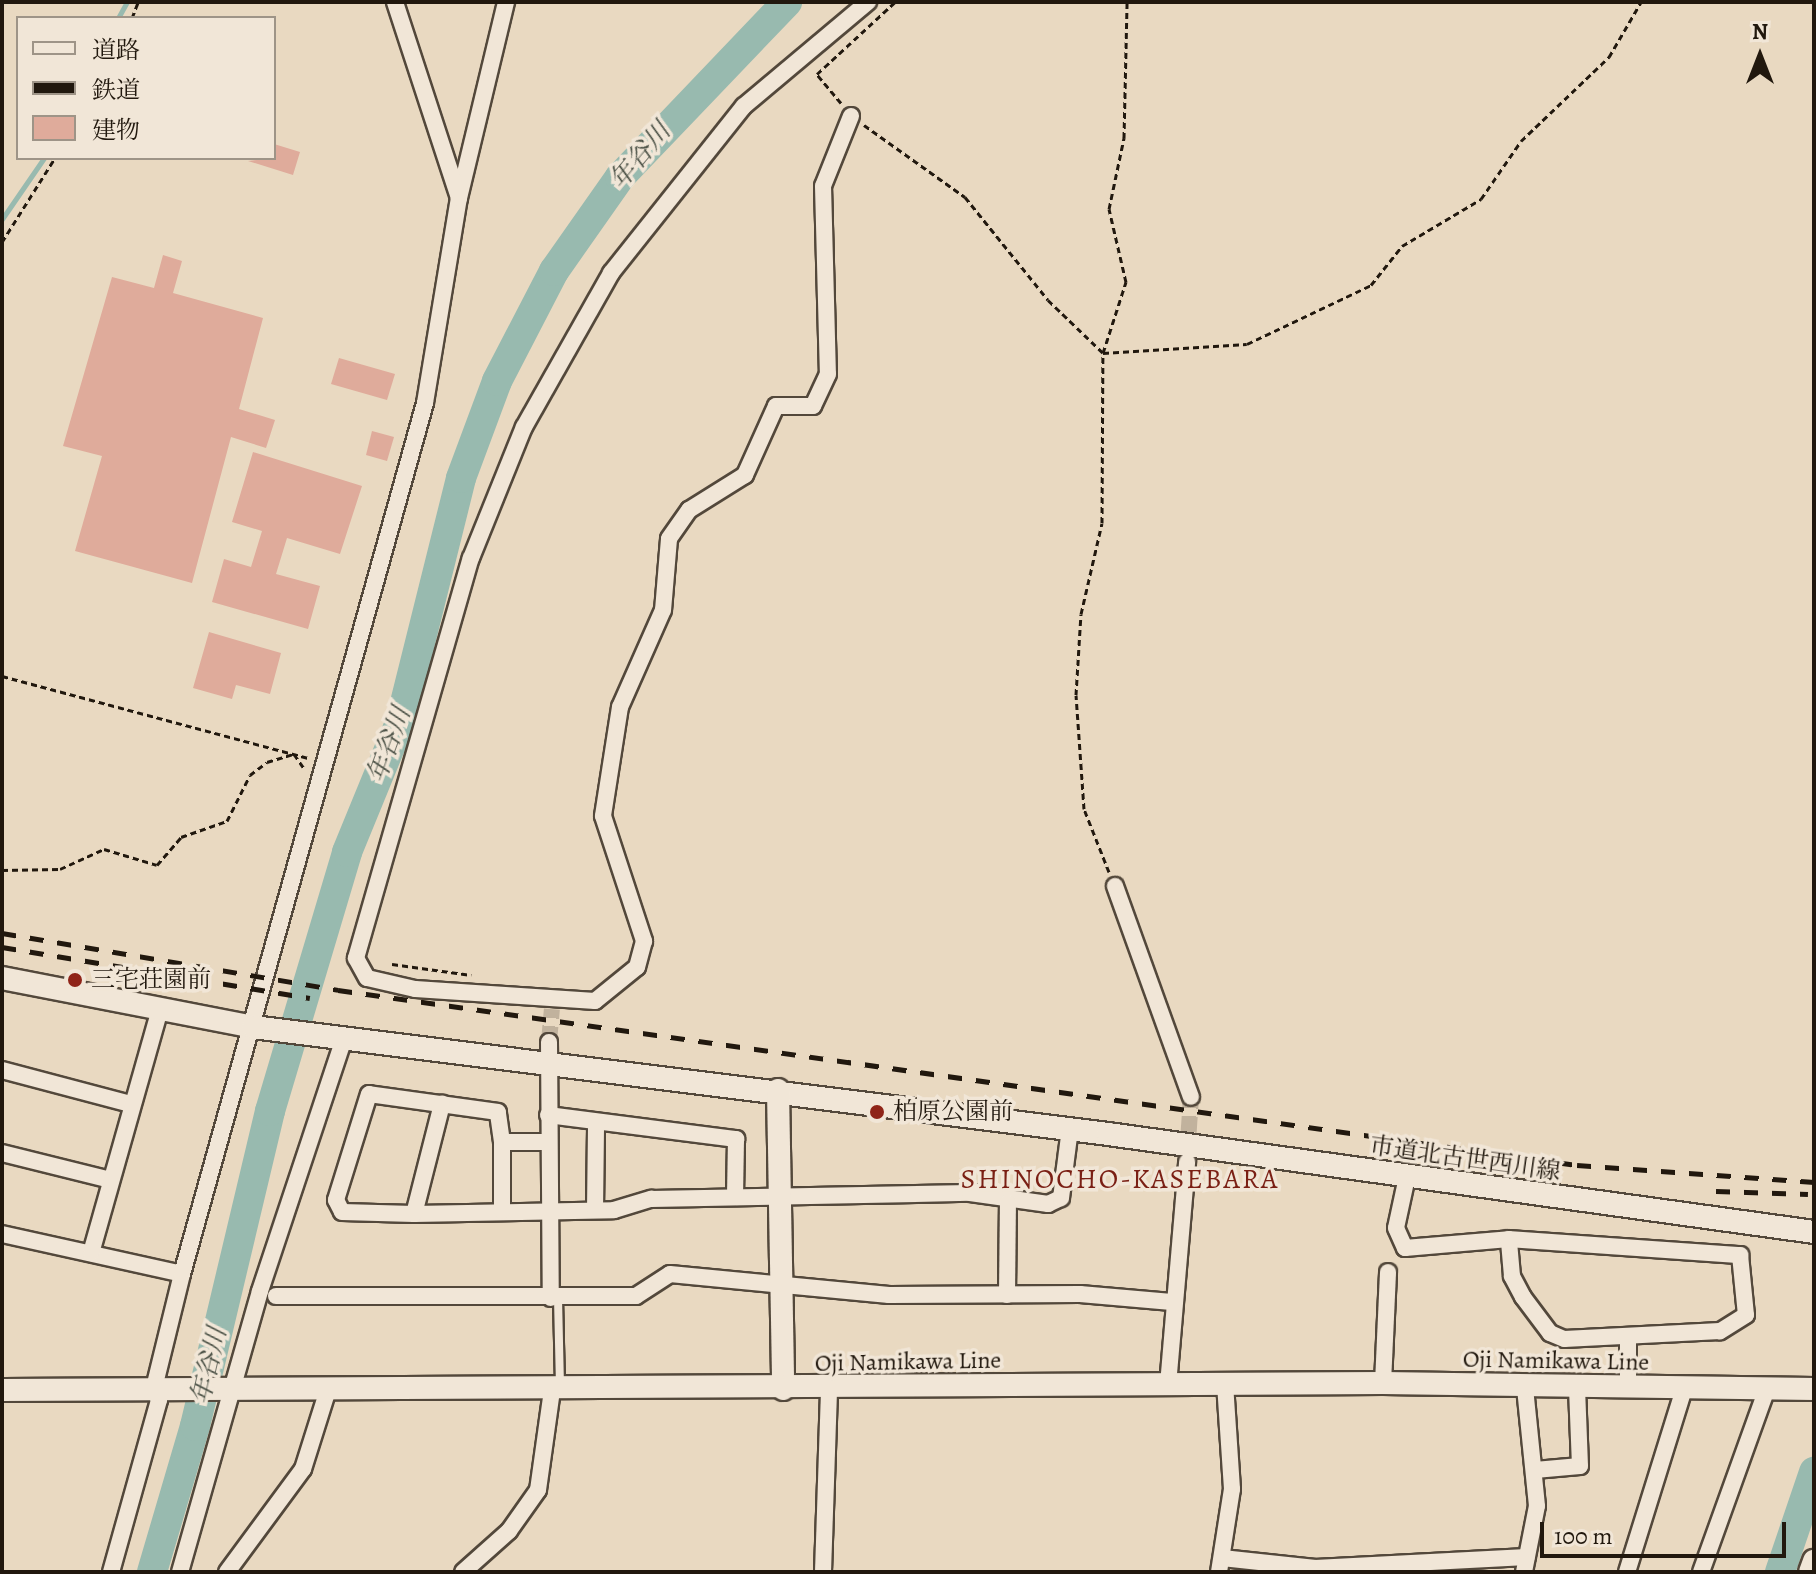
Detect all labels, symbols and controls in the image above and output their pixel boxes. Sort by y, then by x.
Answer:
legend [16,16,276,160]
north arrow [1720,16,1800,96]
text: N [1752,17,1768,47]
text: 道路 [92,34,140,66]
text: 鉄道 [92,74,140,106]
text: 建物 [92,114,140,146]
water label: 年谷川 [603,116,677,196]
water label: 年谷川 [361,703,417,787]
place label: 三宅荘園前 [91,966,211,994]
marker: 三宅荘園前 [66,971,84,989]
place label: 柏原公園前 [893,1098,1013,1126]
marker: 柏原公園前 [868,1103,886,1121]
street label: 市道北古世西川線 [1368,1131,1562,1187]
district label: SHINOCHO-KASEBARA [961,1162,1279,1196]
water label: 年谷川 [185,1324,233,1408]
street label: Oji Namikawa Line [1463,1345,1649,1377]
street label: Oji Namikawa Line [815,1346,1001,1378]
scale bar [1544,1506,1790,1556]
text: 100 m [1554,1520,1613,1552]

